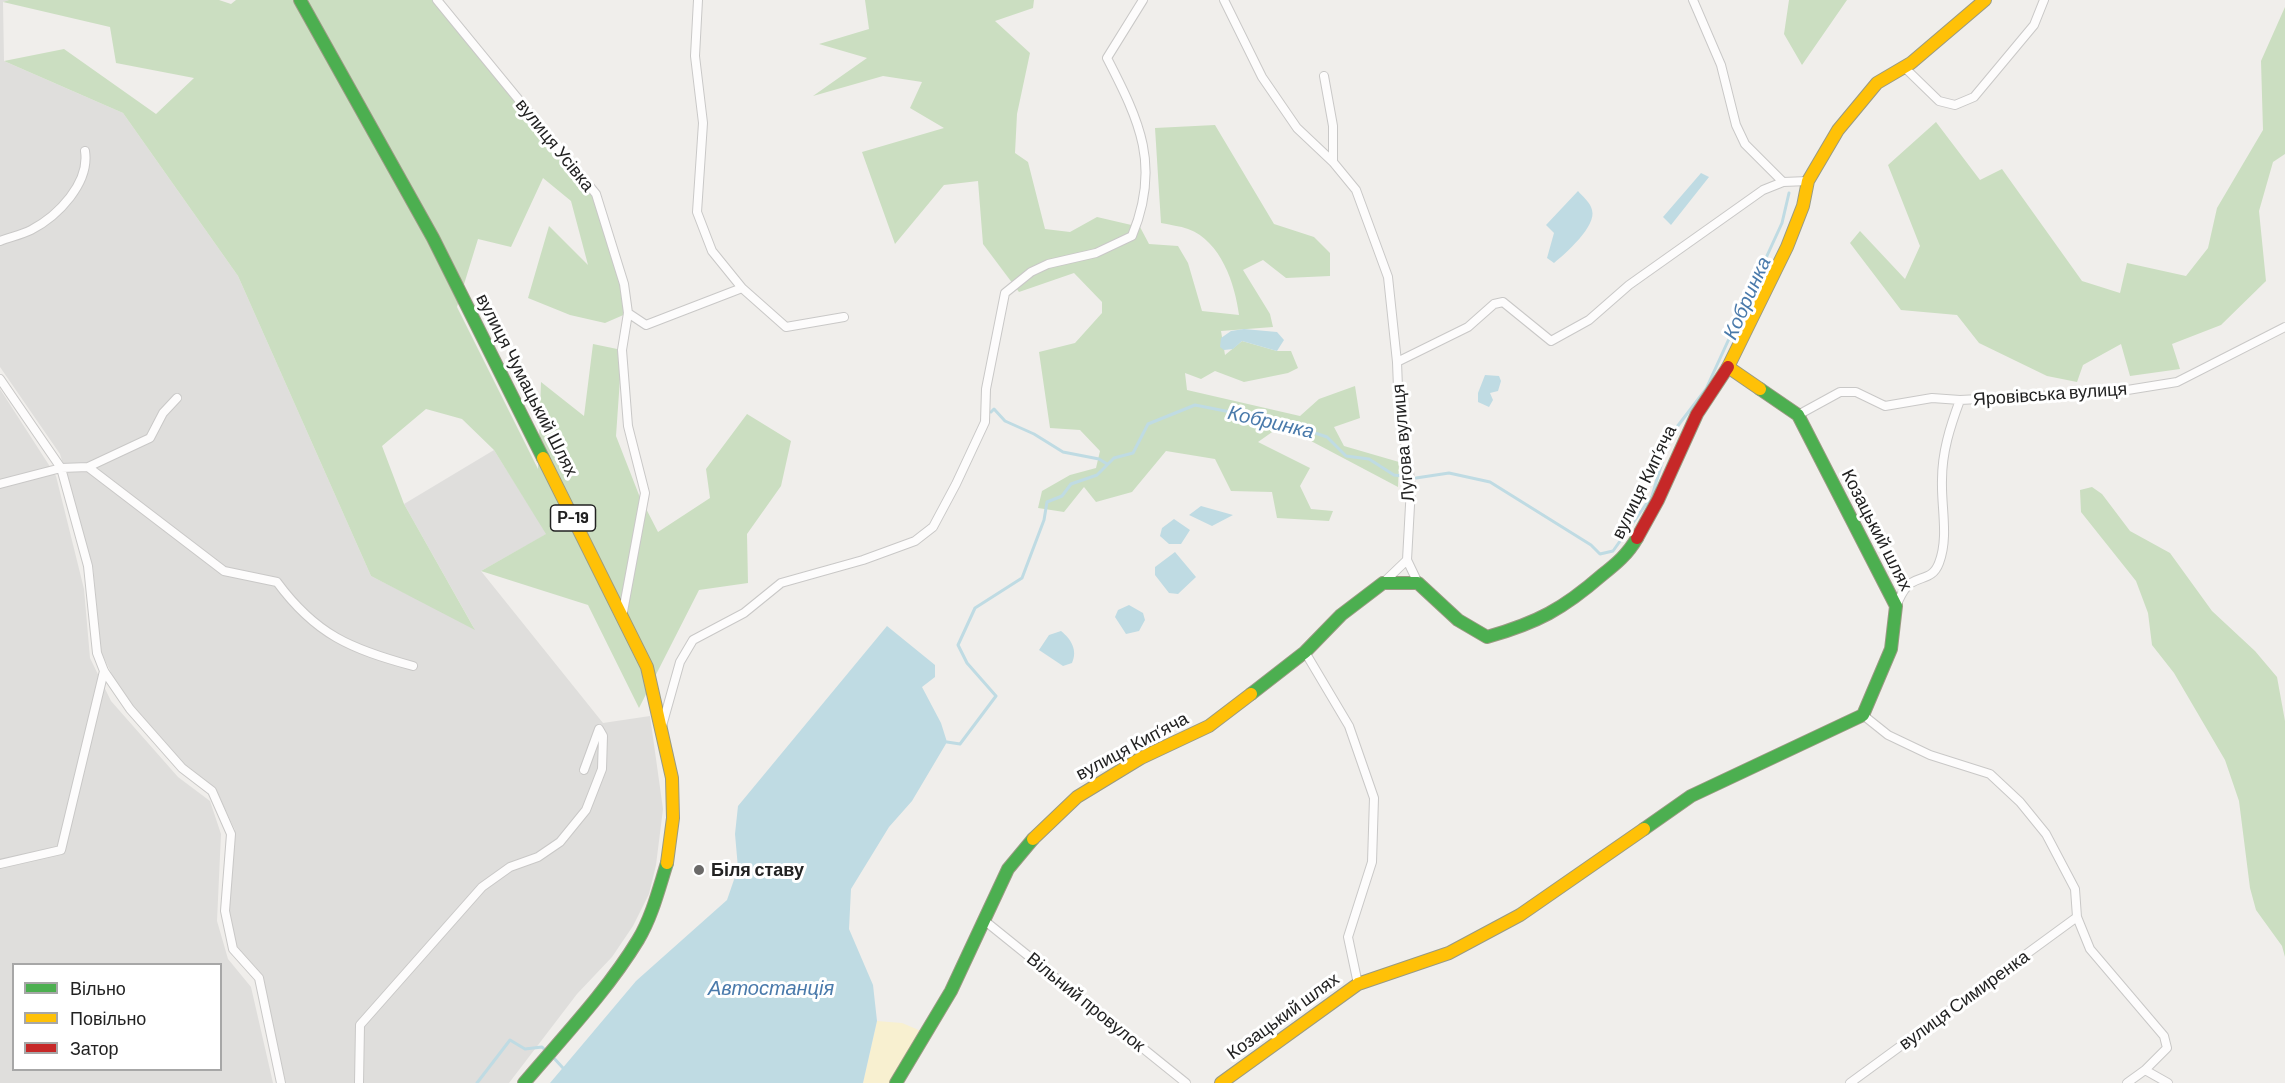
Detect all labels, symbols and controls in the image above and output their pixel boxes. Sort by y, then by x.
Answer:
street label: вулиця Усівка [511,94,599,196]
water label: Кобринка [1718,253,1776,343]
street label: вулиця Чумацький Шлях [471,290,583,480]
street label: Яровівська вулиця [1972,378,2128,410]
street label: Лугова вулиця [1387,383,1419,503]
water label: Кобринка [1225,400,1317,444]
street label: вулиця Кипʼяча [1607,422,1681,542]
street label: Козацький шлях [1837,466,1917,594]
road number: Р-19 [550,505,596,531]
street label: вулиця Кипʼяча [1072,707,1192,785]
place label: Біля ставу [711,859,804,881]
marker: Біля ставу [692,863,706,877]
street label: вулиця Симиренка [1895,945,2033,1055]
street label: Вільний провулок [1023,948,1149,1056]
legend [12,963,222,1071]
street label: Козацький шлях [1223,968,1343,1064]
water label: Автостанція [708,976,834,1000]
text: Вільно [70,977,126,999]
text: Повільно [70,1007,146,1029]
text: Затор [70,1037,119,1059]

